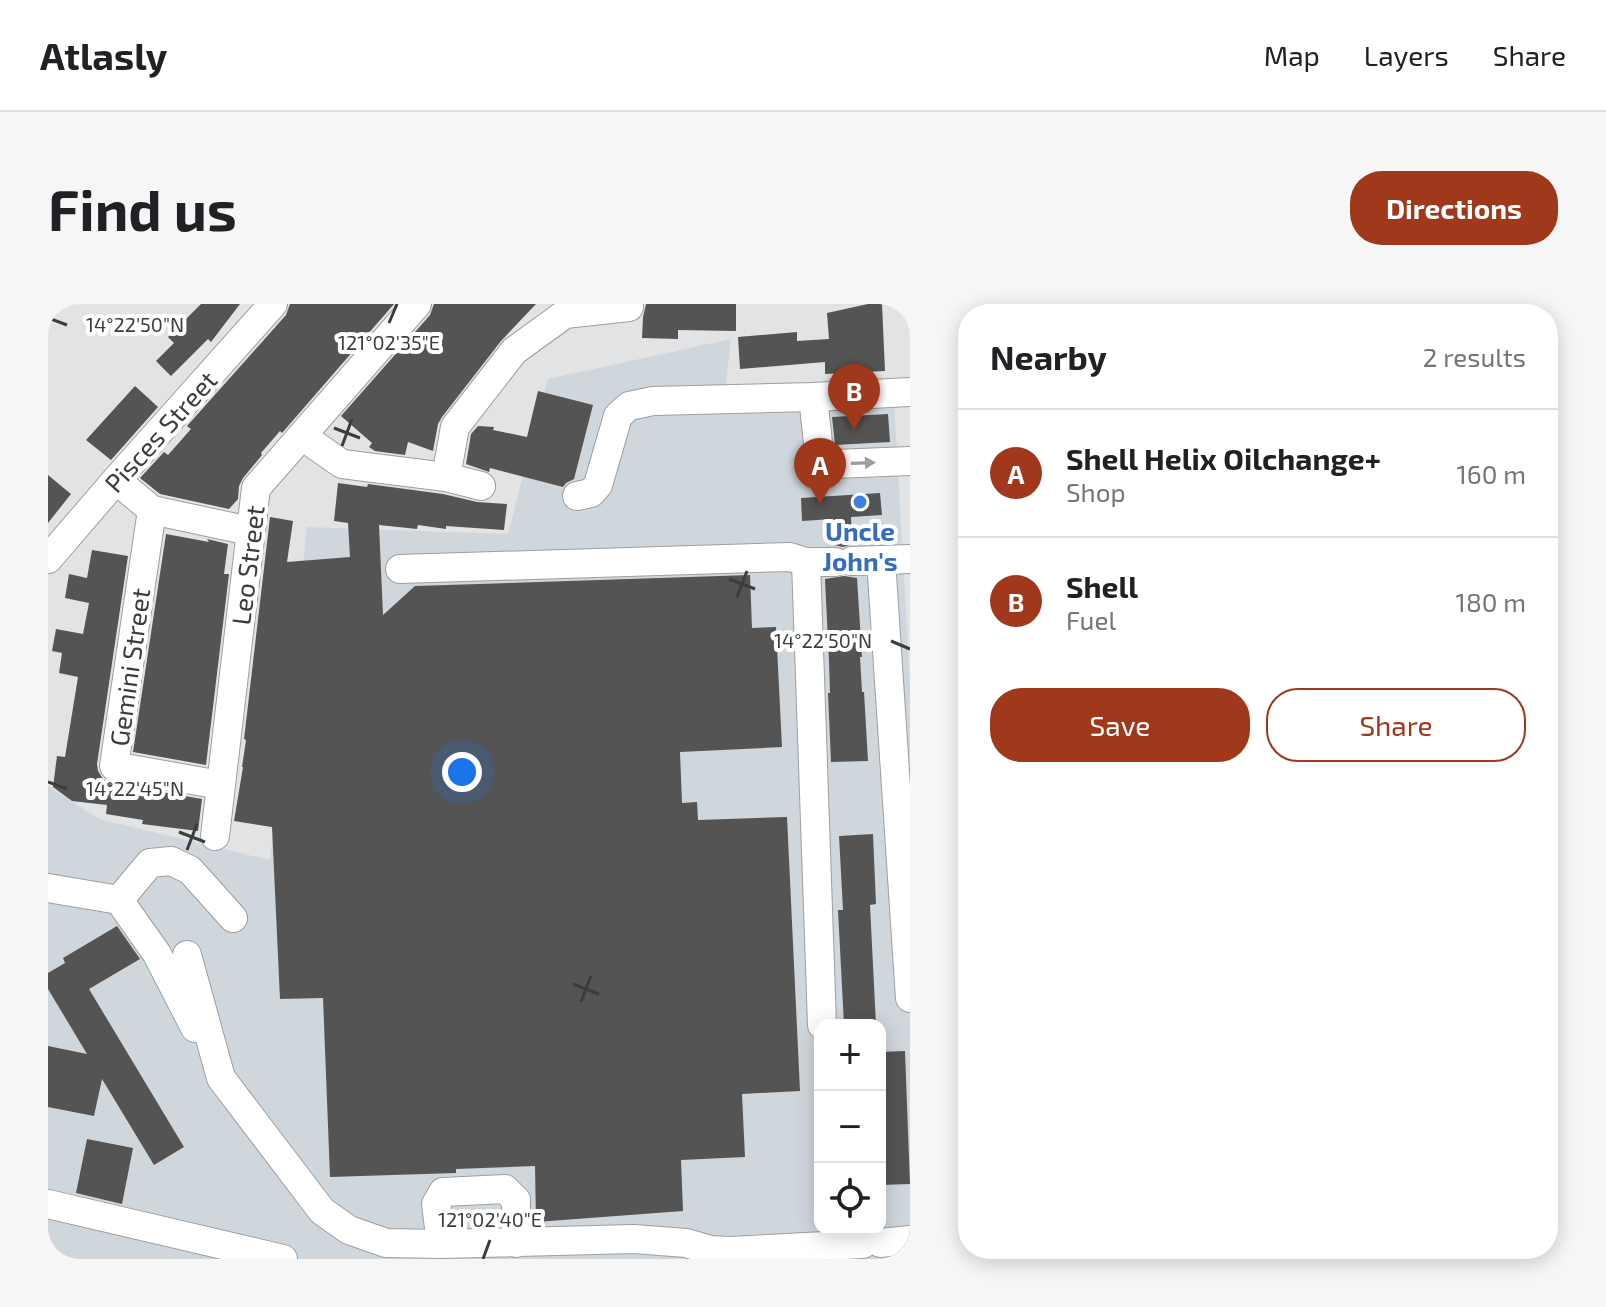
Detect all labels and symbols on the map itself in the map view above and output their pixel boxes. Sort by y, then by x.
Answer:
text: 14°22'50"N [86,312,184,336]
text: 121°02'35"E [338,330,440,354]
street label: Pisces Street [97,364,223,498]
pin: B [828,364,880,430]
pin: A [794,438,846,504]
one-way arrow [851,456,876,469]
marker: Uncle John's [851,493,869,511]
street label: Leo Street [224,503,270,626]
place label: Uncle John's [822,515,898,576]
street label: Gemini Street [103,586,155,748]
text: 14°22'50"N [774,628,872,652]
your location [442,752,482,792]
text: 14°22'45"N [86,776,184,800]
text: 121°02'40"E [438,1207,542,1231]

